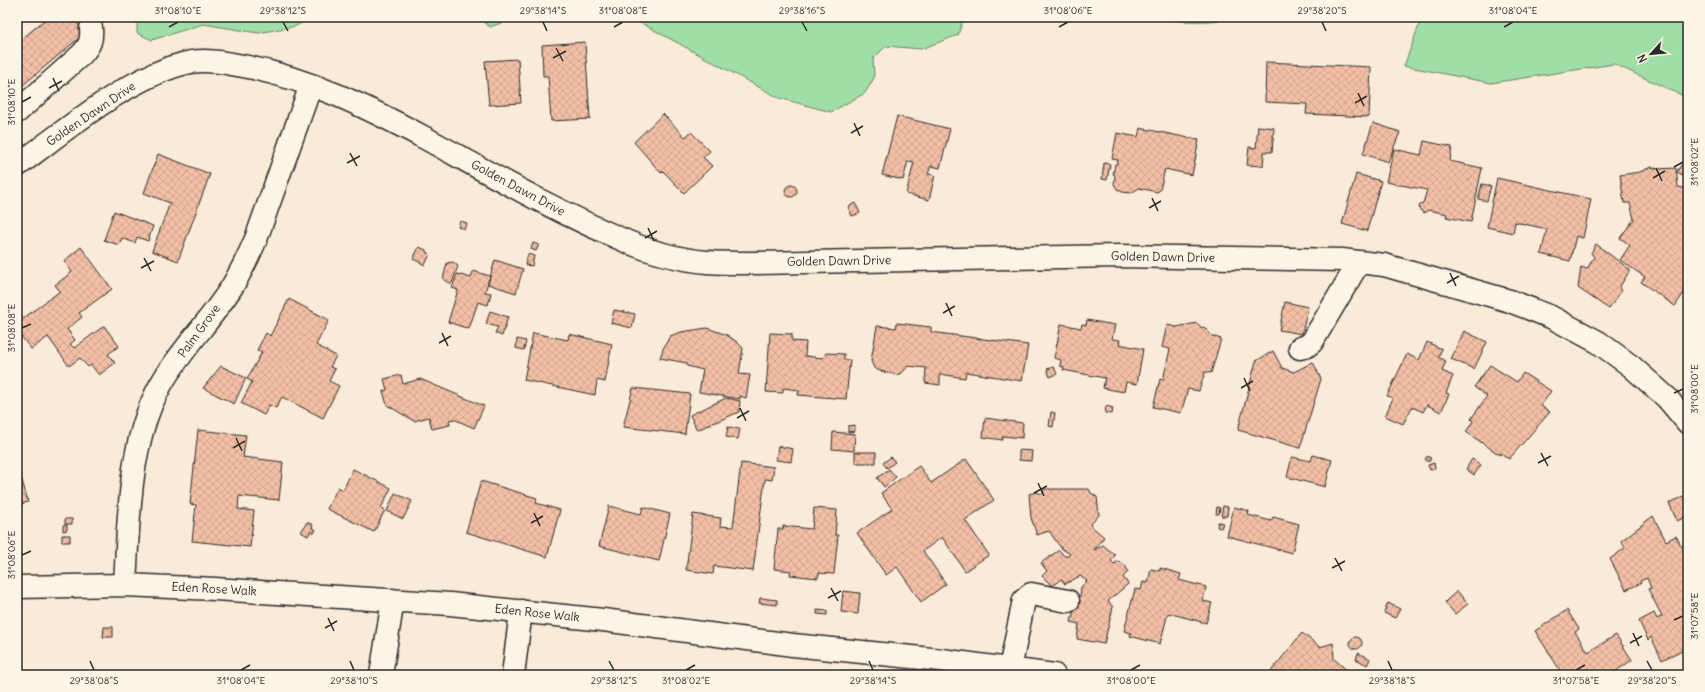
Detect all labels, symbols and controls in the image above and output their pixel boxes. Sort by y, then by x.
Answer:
text: 31°08'10"E [155,4,202,17]
text: 29°38'12"S [260,4,307,17]
text: 29°38'14"S [520,4,567,17]
text: 31°08'08"E [599,4,647,17]
text: 29°38'16"S [779,4,826,17]
text: 31°08'06"E [1044,4,1092,17]
text: 29°38'20"S [1298,4,1347,17]
text: 31°08'04"E [1489,4,1538,17]
north arrow [1631,34,1671,74]
text: N [1634,52,1650,65]
text: 31°08'10"E [5,78,18,125]
street label: Golden Dawn Drive [43,78,138,149]
text: 31°08'02"E [1688,138,1701,186]
street label: Golden Dawn Drive [469,156,568,219]
street label: Golden Dawn Drive [1111,248,1215,265]
street label: Golden Dawn Drive [787,252,891,269]
street label: Palm Grove [174,301,223,360]
text: 31°08'08"E [5,304,18,352]
text: 31°08'00"E [1688,364,1701,414]
text: 31°08'06"E [5,531,18,579]
street label: Eden Rose Walk [171,579,257,598]
text: 31°07'58"E [1688,592,1701,639]
street label: Eden Rose Walk [494,601,580,624]
text: 29°38'08"S [69,674,119,687]
text: 31°08'04"E [217,674,266,687]
text: 29°38'10"S [330,674,378,687]
text: 29°38'12"S [591,674,638,687]
text: 31°08'02"E [662,674,710,687]
text: 29°38'14"S [850,674,897,687]
text: 31°08'00"E [1106,674,1156,687]
text: 29°38'18"S [1369,674,1416,687]
text: 31°07'58"E [1553,674,1600,687]
text: 29°38'20"S [1628,674,1677,687]

